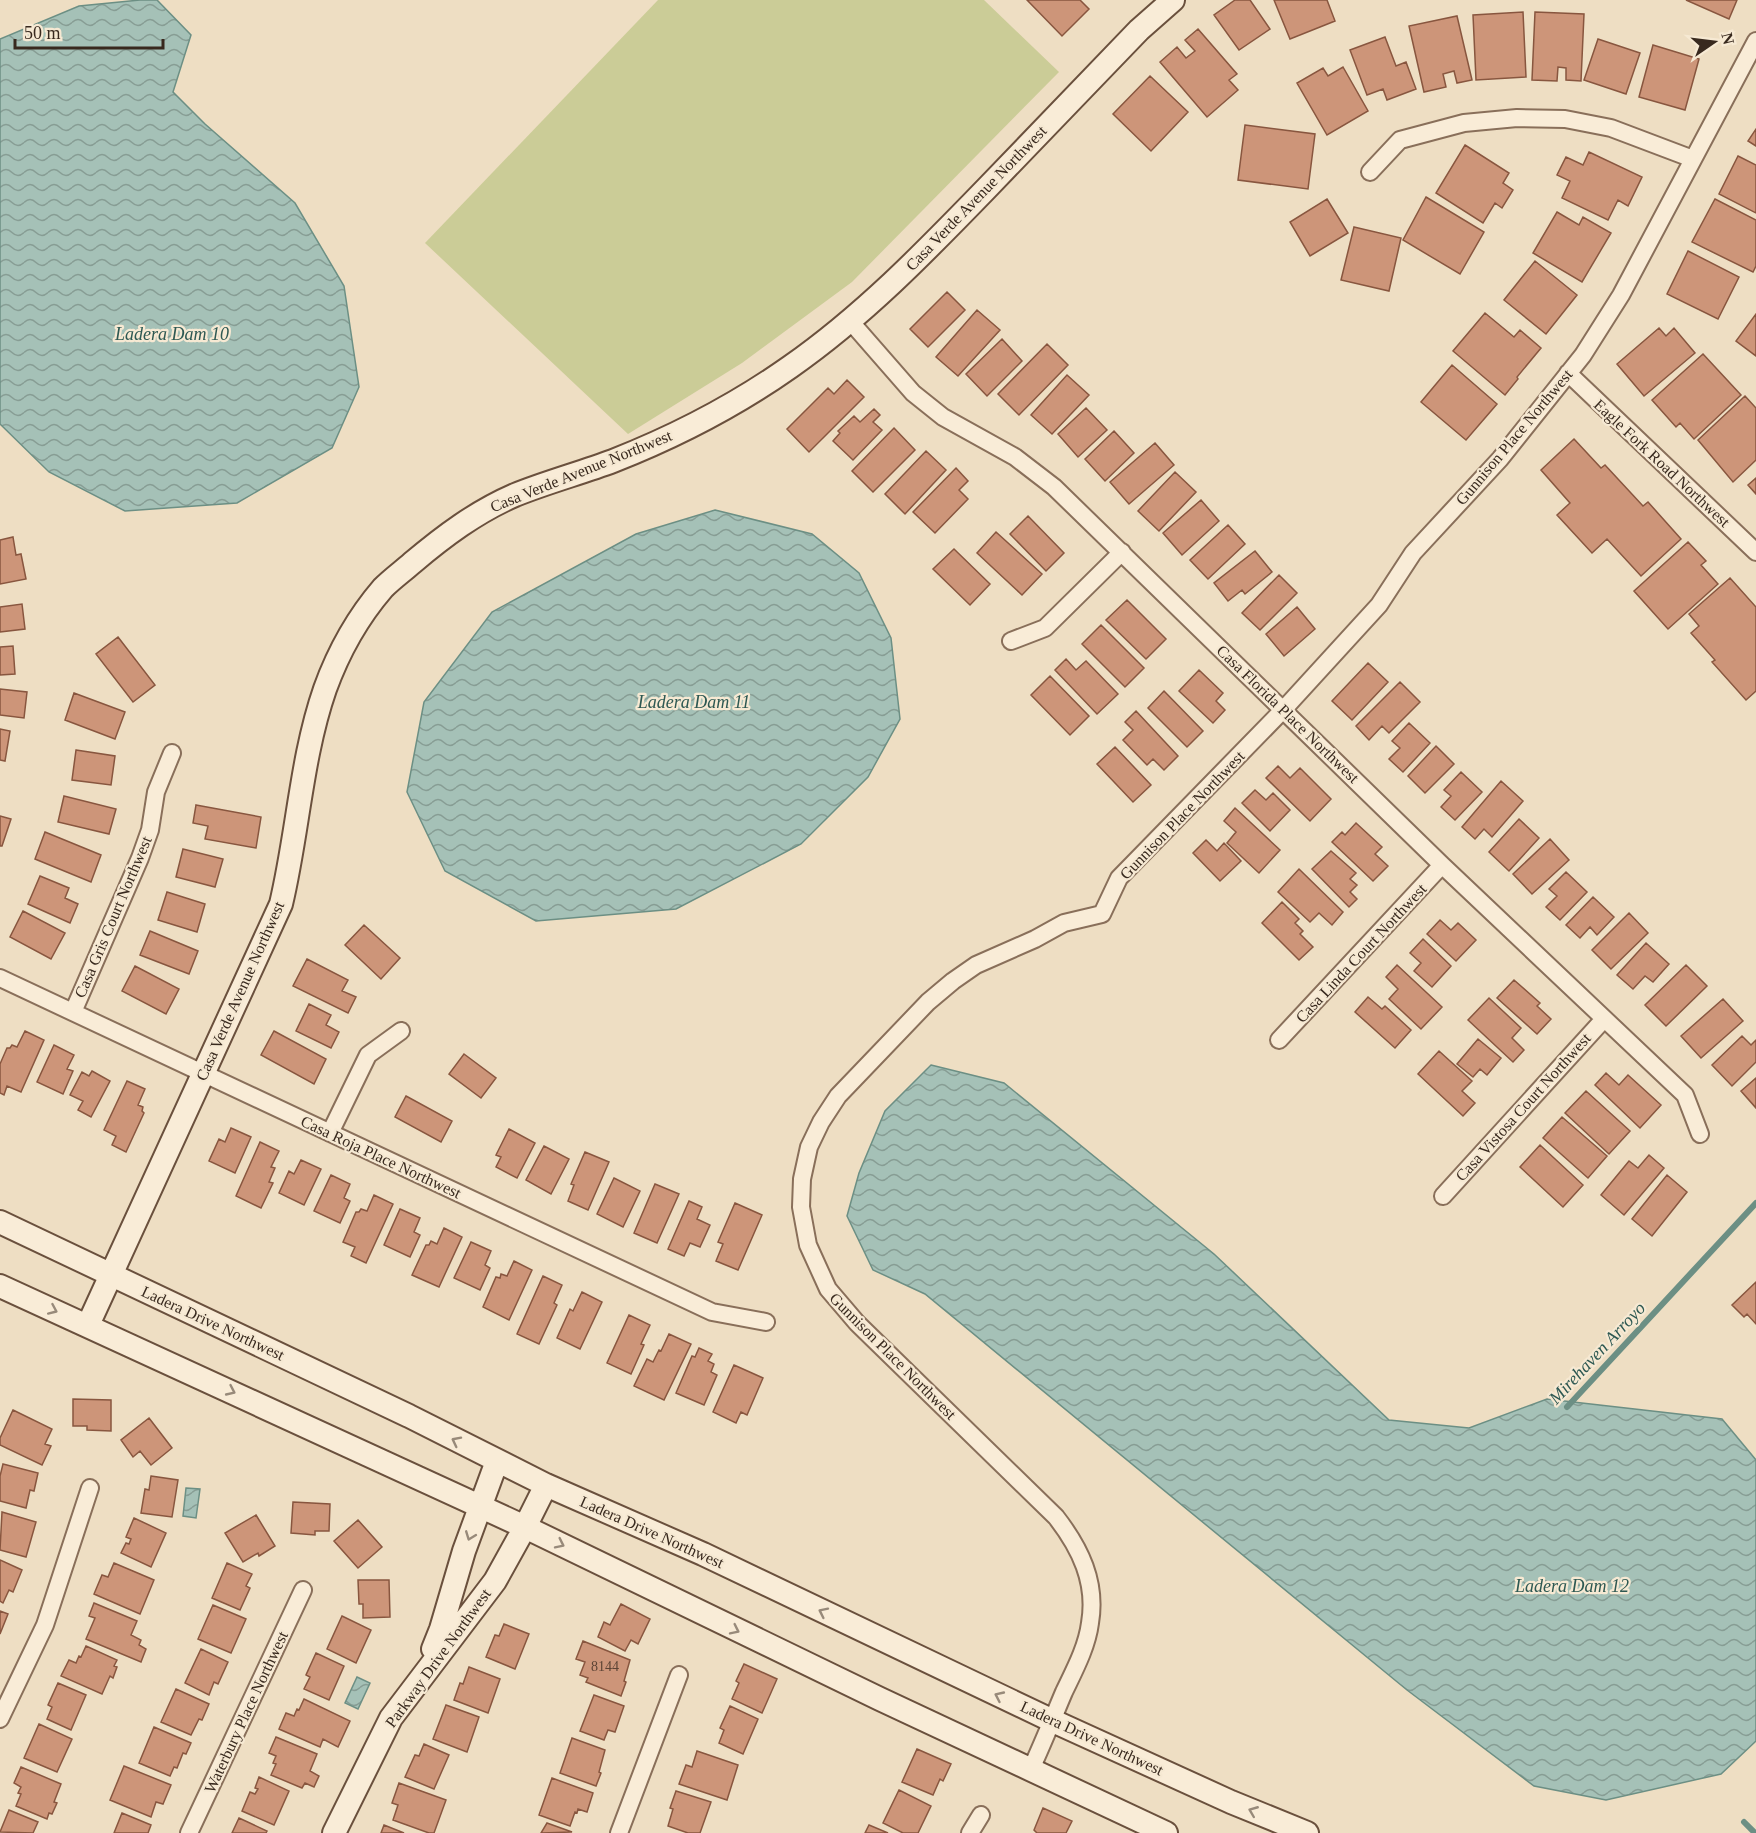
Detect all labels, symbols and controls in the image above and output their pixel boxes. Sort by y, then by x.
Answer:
scale bar [15,12,164,50]
north arrow [1684,12,1744,72]
text: 50 m [24,23,61,43]
text: N [1718,31,1738,47]
street label: Casa Verde Avenue Northwest [902,122,1050,274]
water label: Ladera Dam 10 [114,324,229,344]
street label: Gunnison Place Northwest [1452,365,1576,508]
street label: Eagle Fork Road Northwest [1590,396,1734,531]
street label: Casa Verde Avenue Northwest [488,426,675,515]
street label: Casa Florida Place Northwest [1214,642,1363,787]
water label: Ladera Dam 11 [637,692,750,712]
street label: Gunnison Place Northwest [1116,747,1248,883]
street label: Casa Gris Court Northwest [71,833,155,1000]
street label: Casa Linda Court Northwest [1292,880,1430,1026]
street label: Casa Verde Avenue Northwest [193,898,288,1083]
street label: Casa Vistosa Court Northwest [1452,1029,1594,1184]
street label: Casa Roja Place Northwest [298,1112,464,1203]
street label: Ladera Drive Northwest [139,1282,288,1364]
street label: Gunnison Place Northwest [826,1289,960,1423]
water label: Mirehaven Arroyo [1544,1298,1649,1409]
one-way arrow [47,1302,58,1314]
one-way arrow [224,1384,235,1396]
one-way arrow [452,1436,463,1448]
street label: Ladera Drive Northwest [578,1493,727,1572]
one-way arrow [464,1530,477,1541]
one-way arrow [553,1537,564,1549]
water label: Ladera Dam 12 [1514,1576,1629,1596]
street label: Parkway Drive Northwest [382,1585,495,1731]
one-way arrow [819,1607,830,1619]
one-way arrow [728,1623,739,1635]
street label: Waterbury Place Northwest [201,1628,292,1796]
house number: 8144 [591,1659,619,1674]
one-way arrow [995,1691,1006,1703]
street label: Ladera Drive Northwest [1018,1697,1167,1779]
one-way arrow [1248,1806,1259,1819]

